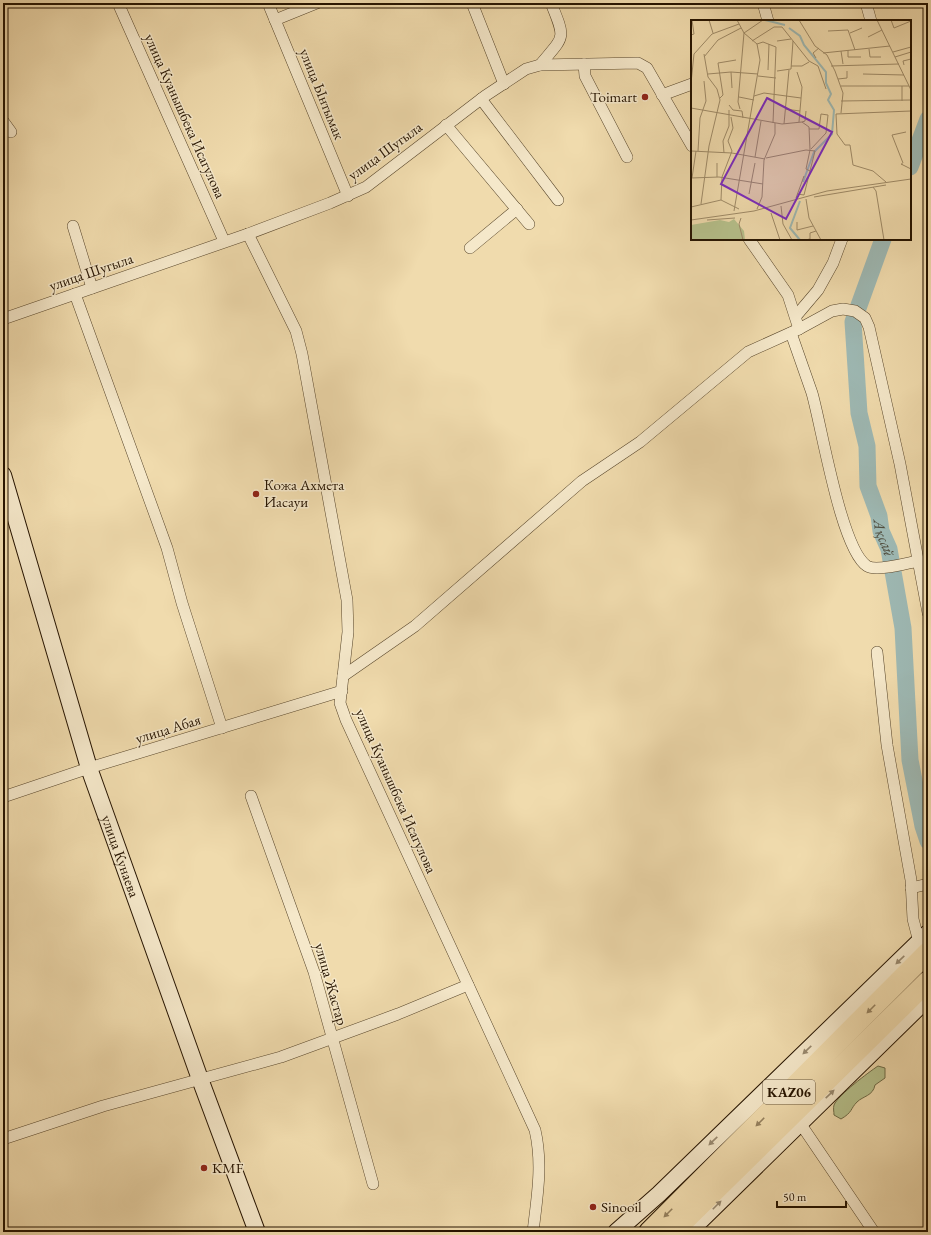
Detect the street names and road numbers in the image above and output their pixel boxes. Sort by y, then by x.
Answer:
street label: улица Куанышбека Исагулова [141,30,230,201]
street label: улица Ынтымак [296,45,349,142]
street label: улица Шугыла [344,117,426,184]
street label: улица Шугыла [46,248,135,295]
street label: улица Куанышбека Исагулова [352,705,441,876]
street label: улица Абая [133,709,203,747]
street label: улица Кунаева [98,812,144,900]
street label: улица Жастар [311,941,352,1027]
road number: KАZ06 [763,1080,815,1104]

